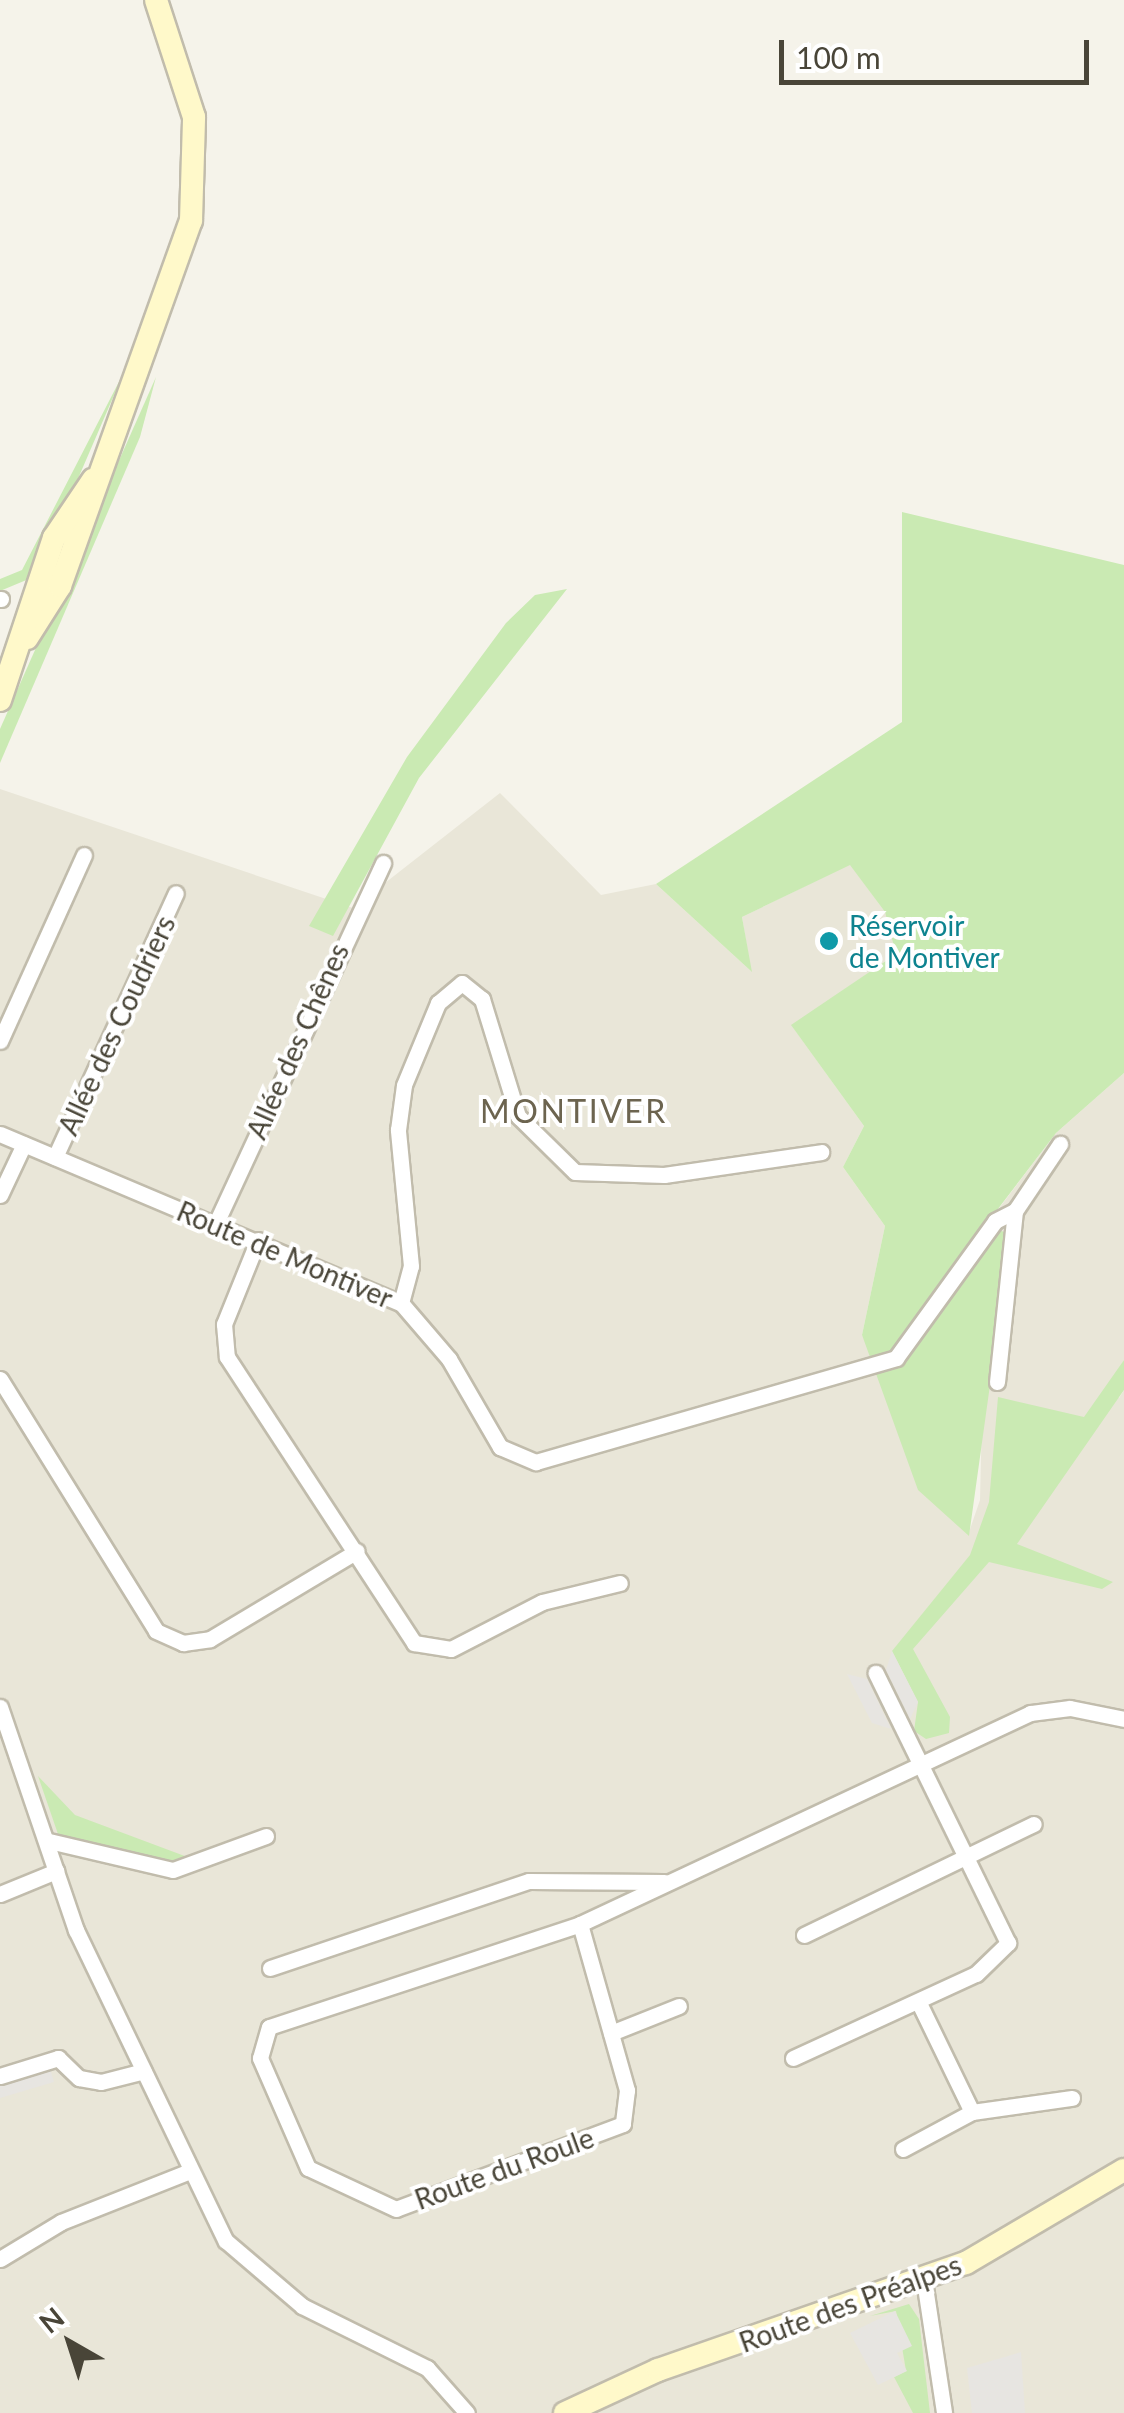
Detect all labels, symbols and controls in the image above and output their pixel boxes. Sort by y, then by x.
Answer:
scale bar [784,20,1094,82]
text: 100 m [796,39,881,75]
place label: Réservoir de Montiver [849,908,1000,974]
street label: Allée des Coudriers [50,910,182,1140]
marker: Réservoir de Montiver [818,930,840,952]
street label: Allée des Chênes [239,938,355,1144]
district label: MONTIVER [480,1092,668,1130]
street label: Route de Montiver [172,1193,398,1315]
street label: Route du Roule [410,2120,598,2216]
street label: Route des Préalpes [734,2247,966,2359]
north arrow [20,2293,120,2393]
text: N [32,2300,70,2340]

